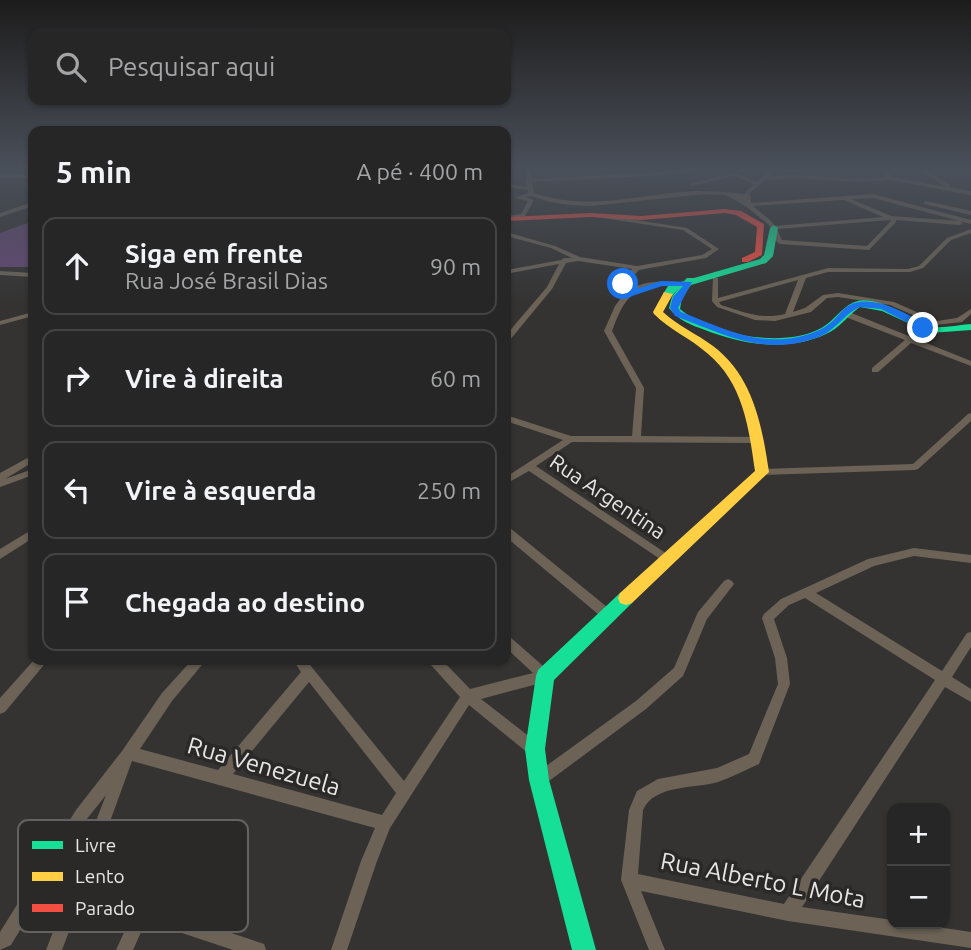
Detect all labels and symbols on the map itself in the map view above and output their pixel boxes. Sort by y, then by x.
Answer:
route start [607,268,638,299]
route end [907,312,938,343]
street label: Rua Argentina [546,449,670,543]
street label: Rua Venezuela [184,731,344,801]
legend [18,820,248,932]
text: Livre [75,834,116,856]
street label: Rua Alberto L Mota [658,847,868,913]
text: Lento [75,865,125,887]
text: Parado [75,897,135,919]

